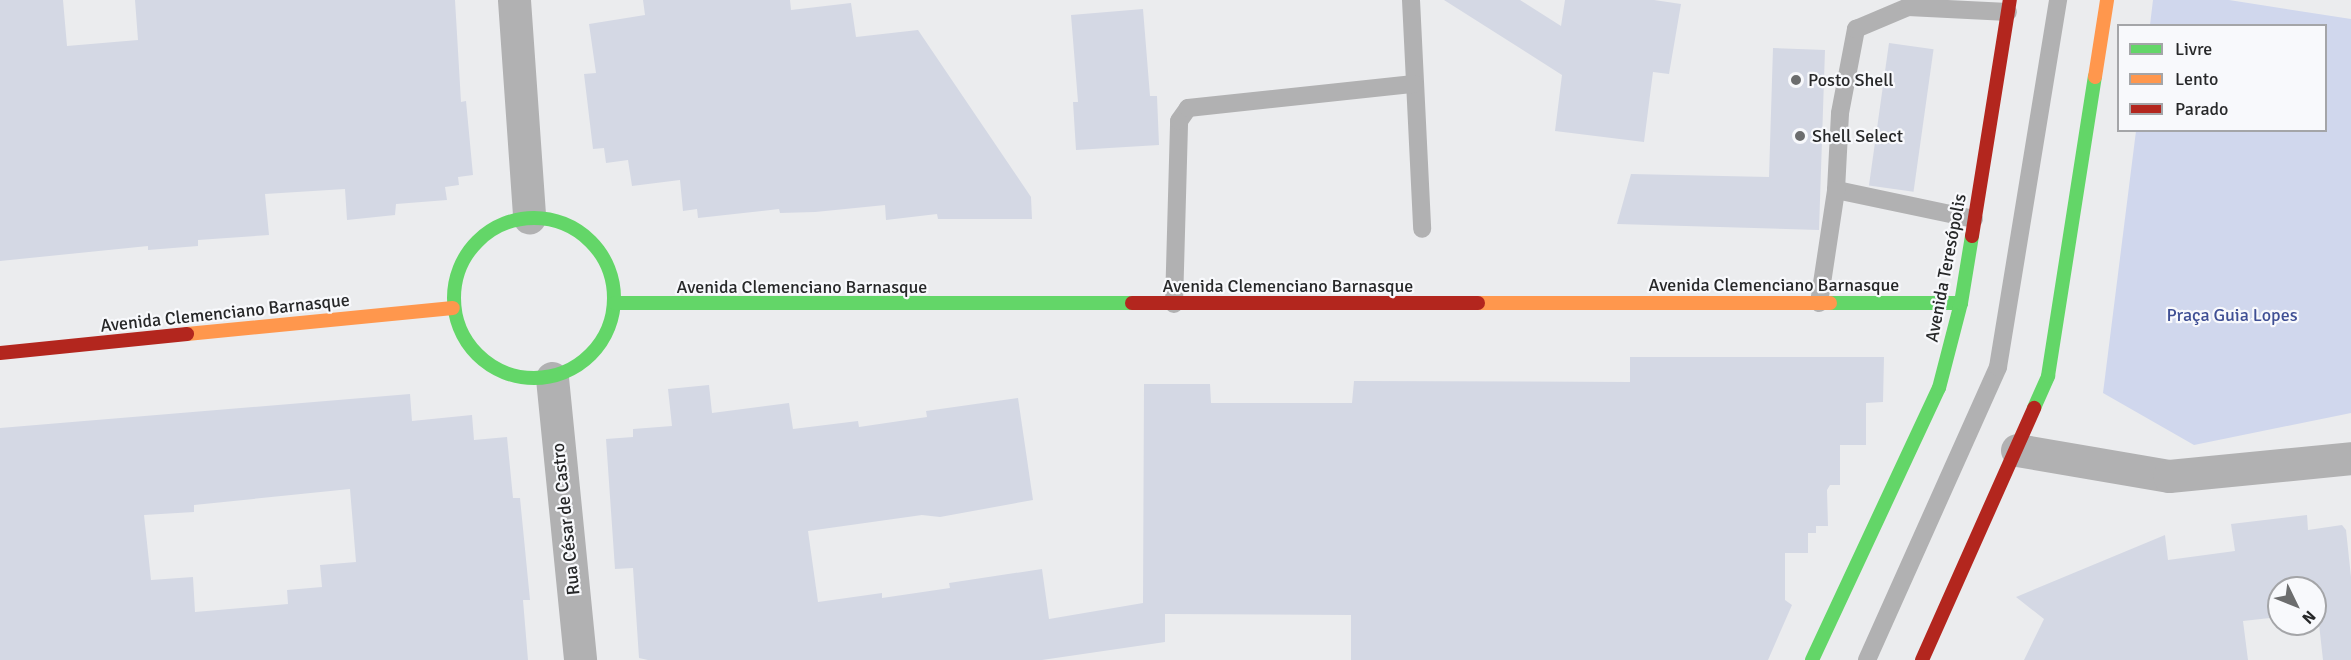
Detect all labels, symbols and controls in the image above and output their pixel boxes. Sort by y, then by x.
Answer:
legend [2117,24,2327,132]
text: Livre [2175,38,2212,60]
text: Lento [2175,68,2218,90]
place label: Posto Shell [1808,69,1894,91]
marker: Posto Shell [1789,73,1803,87]
text: Parado [2175,98,2228,120]
place label: Shell Select [1812,125,1903,147]
marker: Shell Select [1793,129,1807,143]
street label: Avenida Teresópolis [1921,192,1971,344]
street label: Avenida Clemenciano Barnasque [1649,274,1899,296]
street label: Avenida Clemenciano Barnasque [1163,275,1413,297]
street label: Avenida Clemenciano Barnasque [677,276,927,298]
street label: Avenida Clemenciano Barnasque [99,289,351,337]
park label: Praça Guia Lopes [2166,304,2298,326]
street label: Rua César de Castro [547,442,585,596]
north arrow [2267,576,2327,636]
text: N [2298,606,2320,628]

